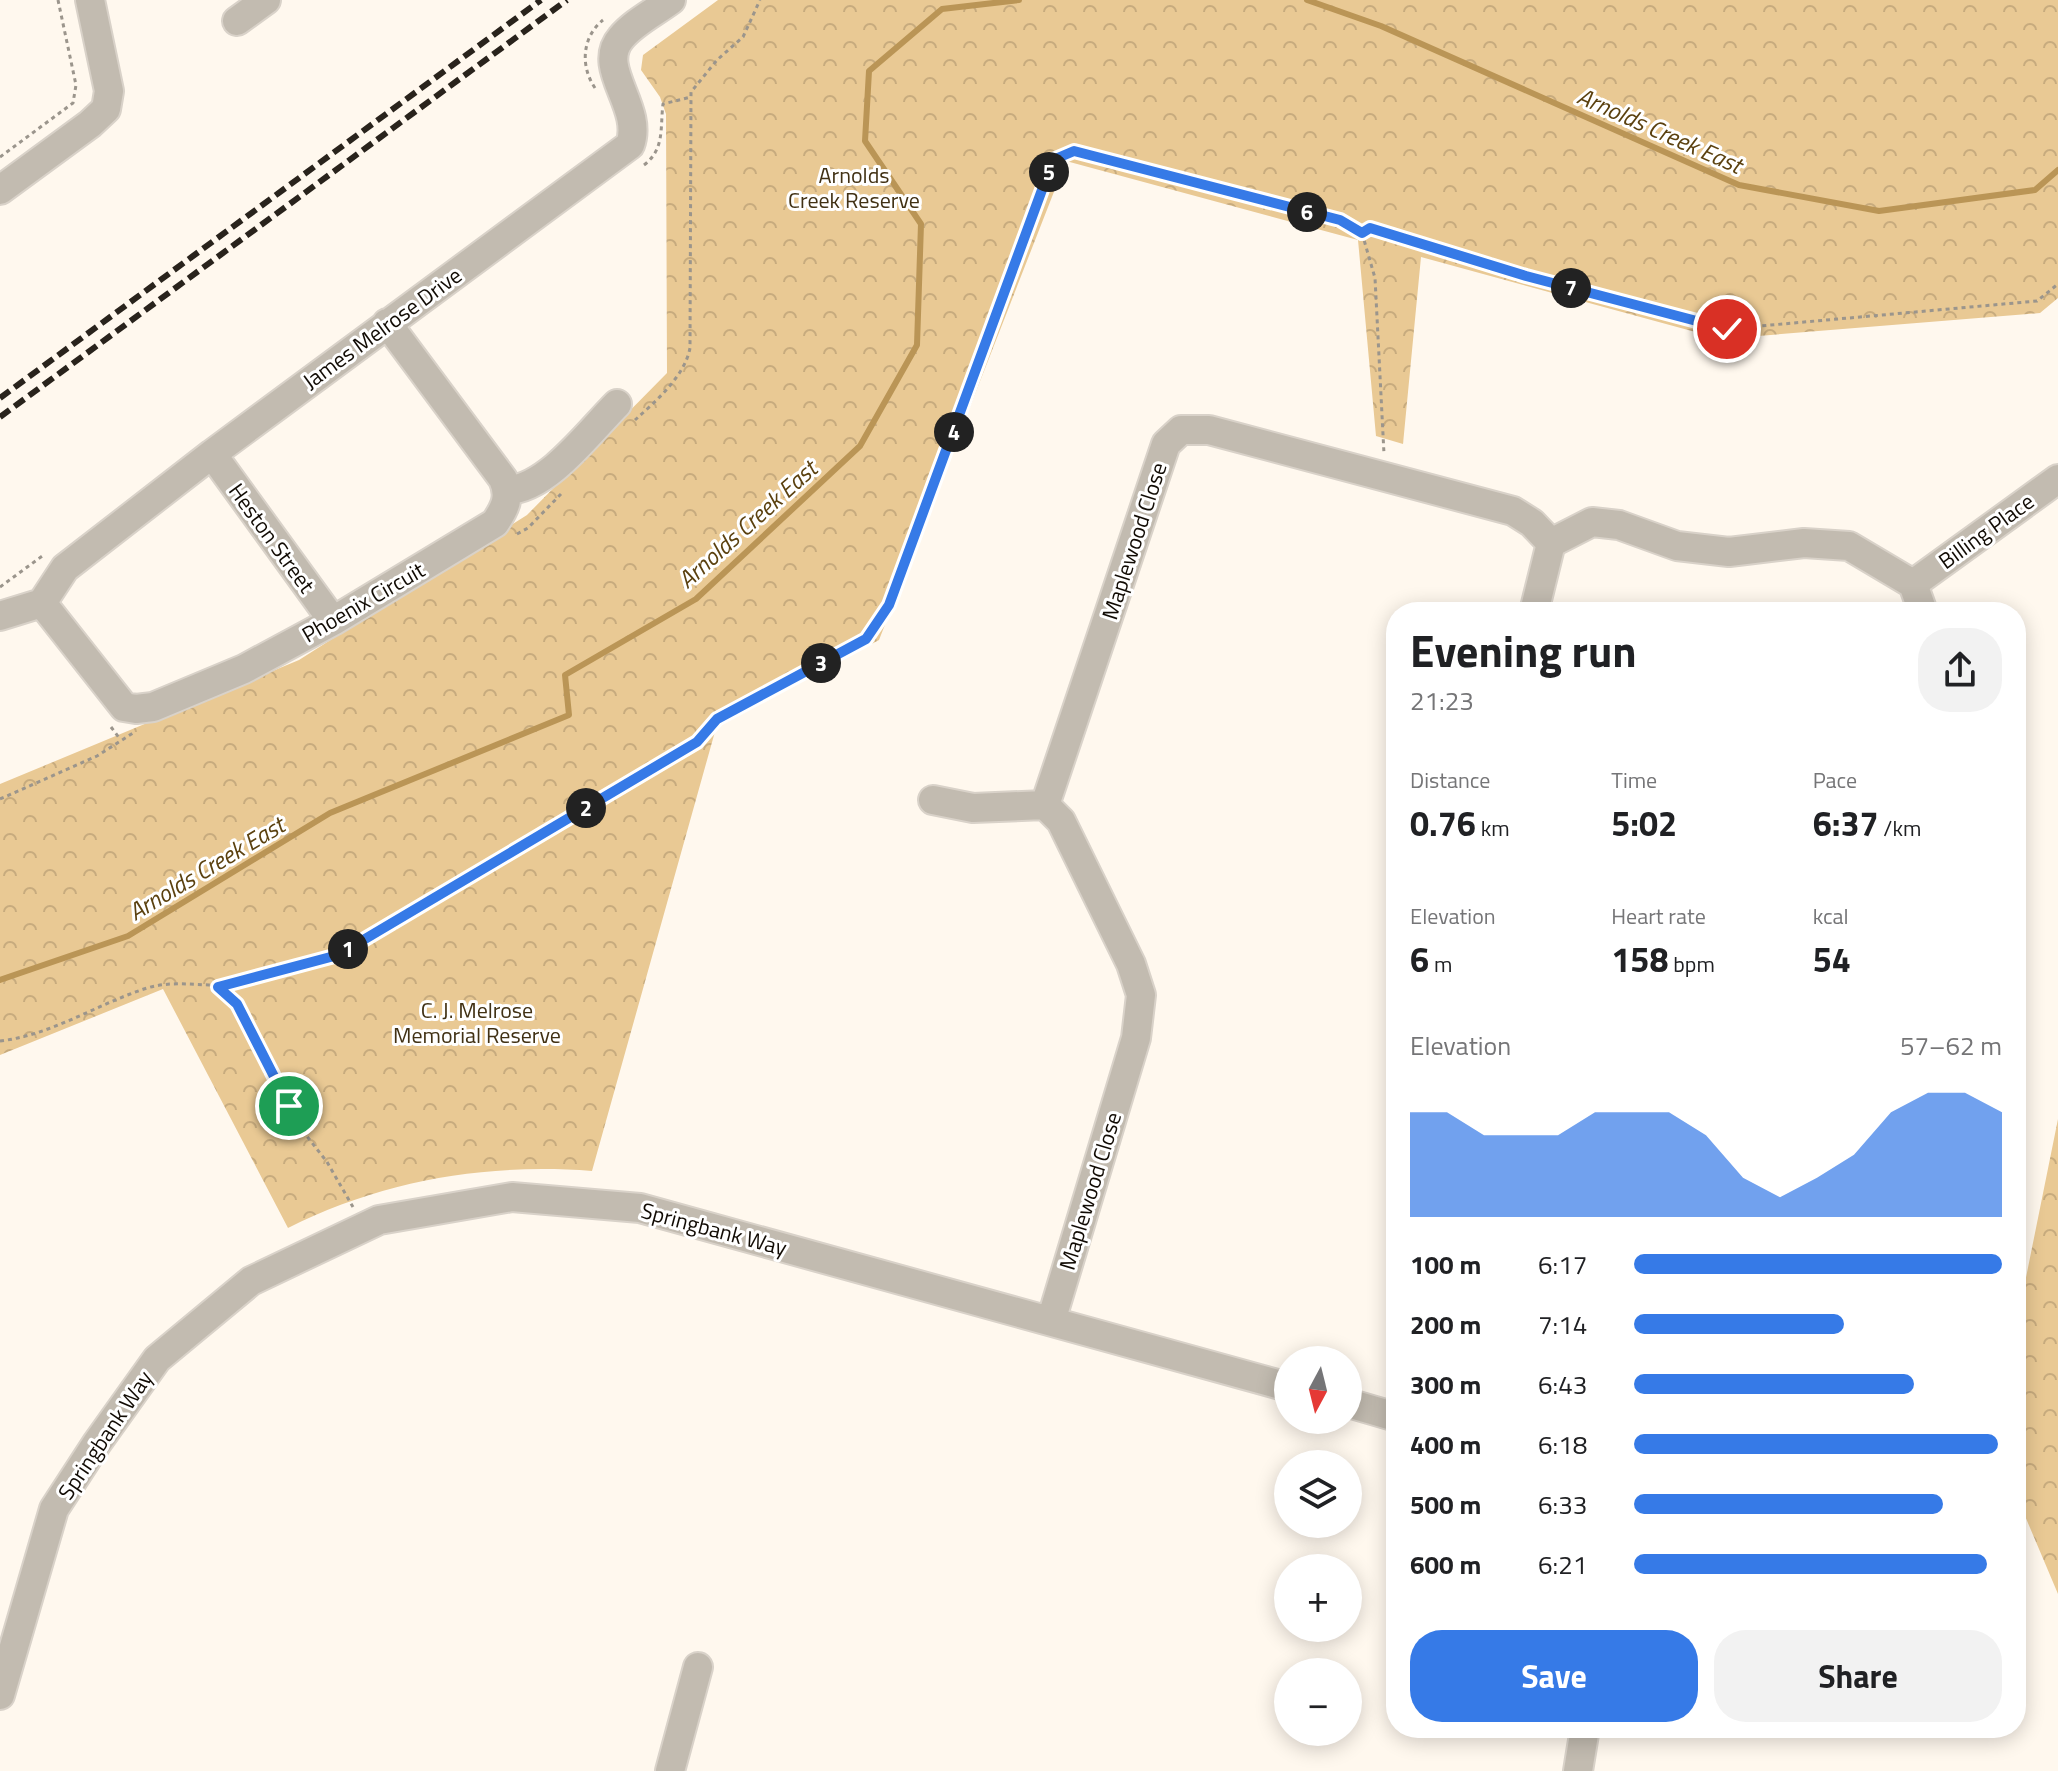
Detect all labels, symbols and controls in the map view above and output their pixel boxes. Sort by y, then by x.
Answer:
water label: Arnolds Creek East [1572,78,1751,184]
pin: 5 [1029,152,1069,192]
text: 5 [1043,155,1055,189]
park label: Arnolds Creek Reserve [788,158,920,217]
pin: 6 [1287,192,1327,232]
text: 6 [1301,195,1313,229]
street label: James Melrose Drive [295,258,469,398]
pin: 7 [1551,268,1591,308]
text: 7 [1565,271,1577,305]
pin [1693,295,1761,363]
icon: check [1705,307,1749,351]
pin: 4 [934,412,974,452]
text: 4 [948,415,960,449]
water label: Arnolds Creek East [669,449,827,597]
street label: Maplewood Close [1093,458,1175,624]
street label: Heston Street [220,476,324,600]
street label: Billing Place [1931,485,2041,577]
street label: Phoenix Circuit [295,553,431,651]
text: Evening run [1410,617,1637,684]
button: share [1918,628,2002,712]
pin: 3 [801,643,841,683]
text: 3 [815,646,827,680]
text: 21:23 [1410,681,1474,720]
text: Distance [1410,763,1490,797]
text: Time [1611,763,1657,797]
text: Pace [1813,763,1857,797]
pin: 2 [566,788,606,828]
text: 2 [580,791,592,825]
text: 0.76 [1410,797,1476,849]
text: 5:02 [1611,797,1677,849]
text: 6:37 [1813,797,1878,849]
water label: Arnolds Creek East [121,805,294,929]
text: km [1476,811,1510,845]
text: /km [1878,811,1921,845]
text: Elevation [1410,899,1496,933]
text: Heart rate [1611,899,1706,933]
text: kcal [1813,899,1849,933]
pin: 1 [328,929,368,969]
text: 1 [342,932,354,966]
text: 6 [1410,933,1429,985]
text: 158 [1611,933,1668,985]
text: 54 [1813,933,1851,985]
text: m [1429,947,1452,981]
text: bpm [1668,947,1715,981]
park label: C. J. Melrose Memorial Reserve [393,993,561,1052]
text: Elevation [1410,1026,1511,1065]
text: 57–62 m [1900,1026,2002,1065]
pin [255,1072,323,1140]
icon: arrive [267,1084,311,1128]
street label: Maplewood Close [1050,1108,1130,1274]
street label: Springbank Way [637,1193,791,1265]
text: 100 m [1410,1245,1481,1284]
text: 6:17 [1538,1245,1587,1284]
text: 200 m [1410,1305,1481,1344]
text: 7:14 [1538,1305,1587,1344]
north arrow [1274,1346,1362,1434]
map controls [1274,1346,1362,1746]
street label: Springbank Way [49,1363,161,1507]
text: 300 m [1410,1365,1481,1404]
text: 6:43 [1538,1365,1587,1404]
text: 400 m [1410,1425,1481,1464]
text: 6:18 [1538,1425,1587,1464]
button: layers [1274,1450,1362,1538]
text: 500 m [1410,1485,1481,1524]
text: 6:33 [1538,1485,1587,1524]
text: 600 m [1410,1545,1481,1584]
text: 6:21 [1538,1545,1587,1584]
button: + [1274,1554,1362,1642]
button: Save [1410,1630,1698,1722]
button: Share [1714,1630,2002,1722]
button: − [1274,1658,1362,1746]

